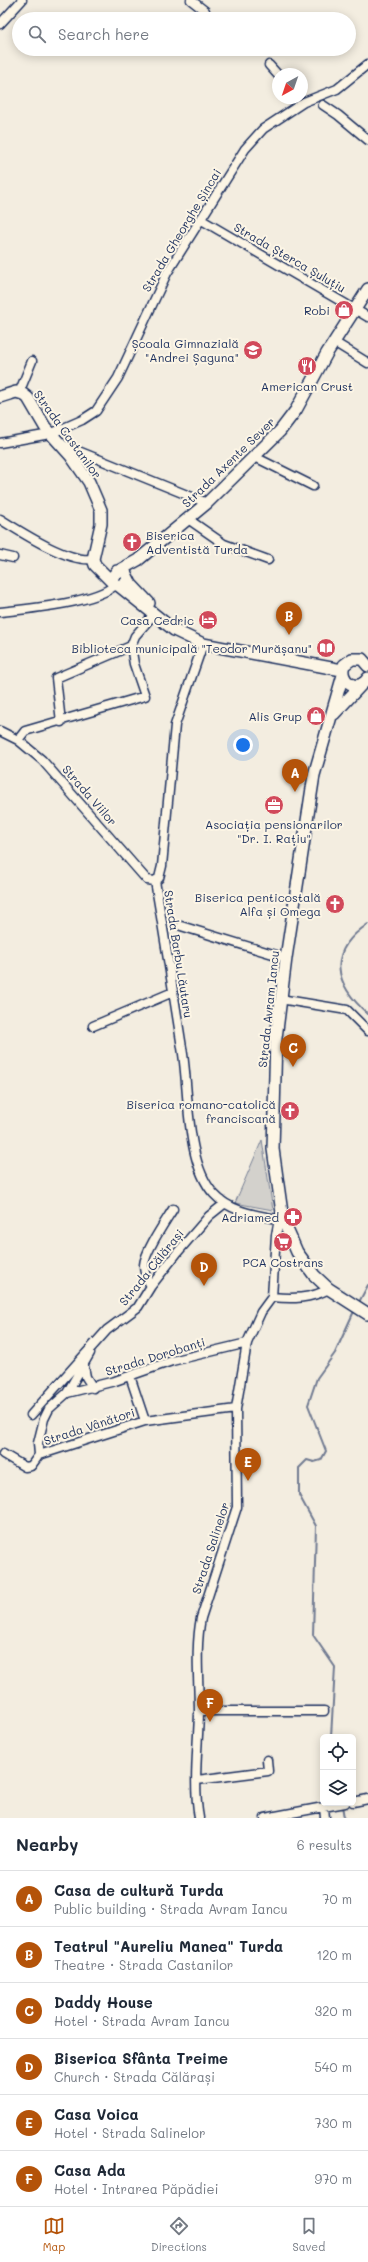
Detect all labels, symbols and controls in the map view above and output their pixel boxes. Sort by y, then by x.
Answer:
search box [12,12,356,56]
icon: search [26,23,48,45]
text: Search here [58,24,149,44]
north arrow [272,68,308,104]
street label: Strada Gheorghe Șincai [138,165,225,295]
street label: Strada Șterca Șuluțiu [231,218,349,296]
shop icon: Robi [333,299,355,321]
place label: Robi [304,302,330,318]
place label: Școala Gimnazială "Andrei Șaguna" [132,335,239,366]
school or university icon: Școala Gimnazială "Andrei Șaguna" [242,339,264,361]
restaurant icon: American Crust [296,355,318,377]
place label: American Crust [261,378,353,394]
street label: Strada Castanilor [30,387,106,481]
street label: Strada Axente Sever [178,413,278,511]
place label: Biserica Adventistă Turda [146,527,248,557]
church icon: Biserica Adventistă Turda [121,531,143,553]
pin: B [276,602,302,635]
hotel icon: Casa Cedric [197,609,219,631]
place label: Casa Cedric [120,612,194,628]
library icon: Biblioteca municipală "Teodor Murășanu" [315,637,337,659]
place label: Biblioteca municipală "Teodor Murășanu" [72,640,312,656]
shop icon: Alis Grup [305,705,327,727]
place label: Alis Grup [248,708,302,724]
your location [233,735,253,755]
pin: A [282,759,308,792]
street label: Strada Viilor [59,761,121,829]
office icon: Asociația pensionarilor "Dr. I. Rațiu" [263,794,285,816]
place label: Asociația pensionarilor "Dr. I. Rațiu" [205,816,343,846]
street label: Strada Barbu Lăutaru [161,889,197,1019]
place label: Biserica penticostală Alfa și Omega [195,889,321,919]
church icon: Biserica penticostală Alfa și Omega [324,893,346,915]
street label: Strada Avram Iancu [254,950,282,1068]
pin: C [280,1034,306,1067]
place label: Biserica romano-catolică franciscană [126,1096,276,1126]
church icon: Biserica romano-catolică franciscană [279,1100,301,1122]
pharmacy icon: Adriamed [282,1206,304,1228]
place label: Adriamed [221,1209,279,1225]
street label: Strada Călărași [115,1225,187,1309]
supermarket icon: PCA Costrans [272,1231,294,1253]
pin: D [191,1253,217,1286]
place label: PCA Costrans [243,1254,324,1270]
street label: Strada Dorobanți [103,1333,207,1379]
street label: Strada Vânători [41,1404,137,1448]
pin: E [235,1448,261,1481]
street label: Strada Salinelor [188,1500,232,1596]
pin: F [197,1689,223,1722]
map controls [320,1734,356,1806]
button: locate [320,1734,356,1770]
button: layers [320,1770,356,1806]
text: Nearby [16,1833,78,1855]
text: 6 results [297,1836,352,1853]
text: Casa de cultură Turda [54,1880,224,1900]
text: A [24,1890,34,1907]
text: 70 m [322,1890,352,1907]
text: Public building · Strada Avram Iancu [54,1900,288,1917]
text: Teatrul "Aureliu Manea" Turda [54,1936,283,1956]
text: B [25,1946,33,1963]
text: 120 m [316,1946,352,1963]
text: Theatre · Strada Castanilor [54,1956,233,1973]
text: Daddy House [54,1992,153,2012]
text: C [24,2002,34,2019]
text: 320 m [315,2002,352,2019]
text: Hotel · Strada Avram Iancu [54,2012,230,2029]
text: Biserica Sfânta Treime [54,2048,228,2068]
text: D [24,2058,34,2075]
text: 540 m [314,2058,352,2075]
text: Church · Strada Călărași [54,2068,215,2085]
text: Casa Voica [54,2104,139,2124]
text: E [25,2114,33,2131]
text: 730 m [315,2114,352,2131]
text: Hotel · Strada Salinelor [54,2124,206,2141]
text: Casa Ada [54,2160,126,2180]
text: F [25,2170,33,2187]
text: 970 m [315,2170,352,2187]
text: Hotel · Intrarea Păpădiei [54,2180,218,2197]
tab: Map [43,2215,65,2254]
tab: Directions [151,2215,207,2254]
tab: Saved [292,2215,325,2254]

